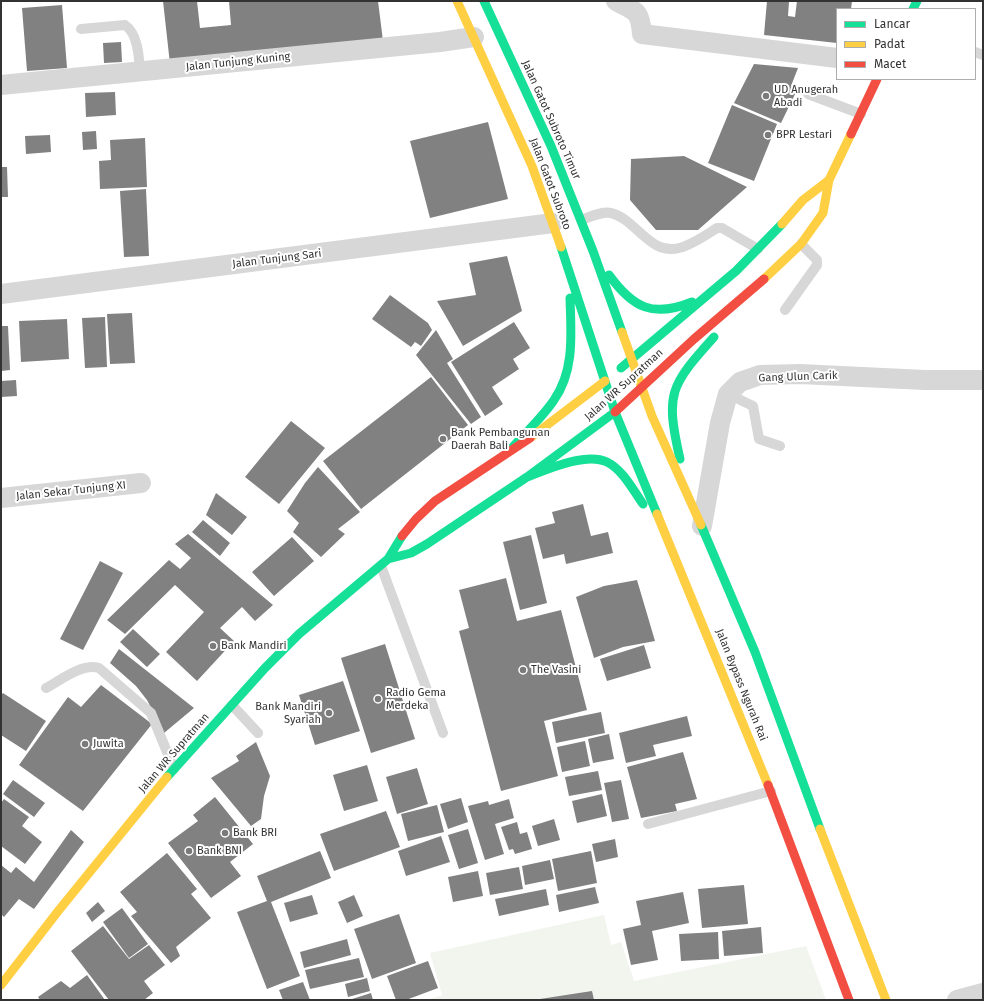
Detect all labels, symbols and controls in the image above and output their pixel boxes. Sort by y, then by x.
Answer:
legend [836,8,976,80]
text: Lancar [874,17,910,31]
text: Padat [874,37,905,51]
street label: Jalan Tunjung Kuning [185,50,291,74]
text: Macet [874,57,906,71]
street label: Jalan Gatot Subroto Timur [519,58,583,182]
place label: UD Anugerah Abadi [774,83,838,109]
marker: UD Anugerah Abadi [761,91,771,101]
place label: BPR Lestari [776,128,832,142]
marker: BPR Lestari [763,130,773,140]
street label: Jalan Gatot Subroto [526,136,574,232]
street label: Jalan Tunjung Sari [232,247,322,271]
street label: Jalan WR Supratman [582,346,666,424]
street label: Gang Ulun Carik [758,369,838,385]
place label: Bank Pembangunan Daerah Bali [451,426,550,452]
marker: Bank Pembangunan Daerah Bali [438,434,448,444]
street label: Jalan Sekar Tunjung XI [16,479,126,503]
street label: Jalan Bypass Ngurah Rai [712,627,770,743]
place label: Bank Mandiri [221,639,287,653]
marker: Bank Mandiri [208,641,218,651]
place label: The Vasini [531,663,581,677]
marker: The Vasini [518,665,528,675]
place label: Radio Gema Merdeka [386,686,446,712]
marker: Radio Gema Merdeka [373,694,383,704]
place label: Bank Mandiri Syariah [255,700,321,726]
marker: Bank Mandiri Syariah [324,708,334,718]
street label: Jalan WR Supratman [136,711,212,795]
place label: Juwita [93,737,124,751]
marker: Juwita [80,739,90,749]
place label: Bank BRI [233,826,277,840]
marker: Bank BRI [220,828,230,838]
place label: Bank BNI [197,844,242,858]
marker: Bank BNI [184,846,194,856]

